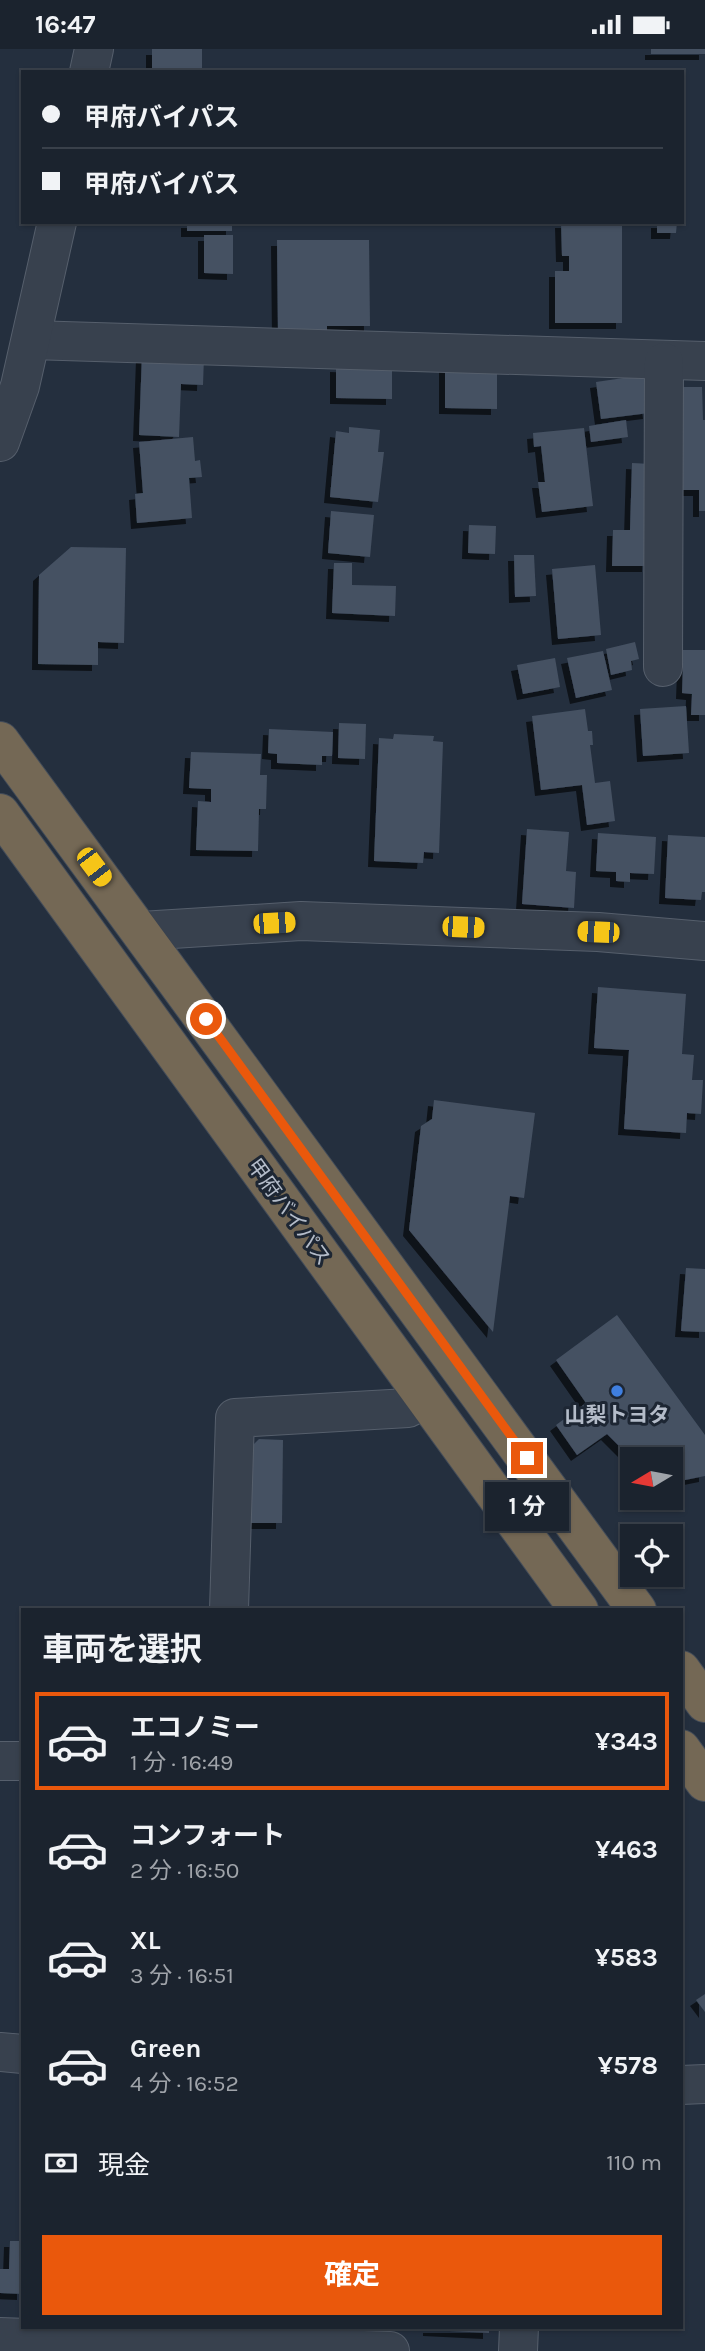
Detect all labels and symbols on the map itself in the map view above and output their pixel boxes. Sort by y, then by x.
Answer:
car [73,844,116,890]
car [253,911,296,935]
car [442,916,485,938]
car [577,921,620,943]
route start [190,1003,222,1035]
street label: 甲府バイパス [242,1154,336,1270]
marker: 山梨トヨタ [609,1383,625,1399]
place label: 山梨トヨタ [565,1403,670,1427]
route end [511,1442,543,1474]
north arrow [620,1447,682,1510]
callout: 1 分 [485,1483,569,1531]

